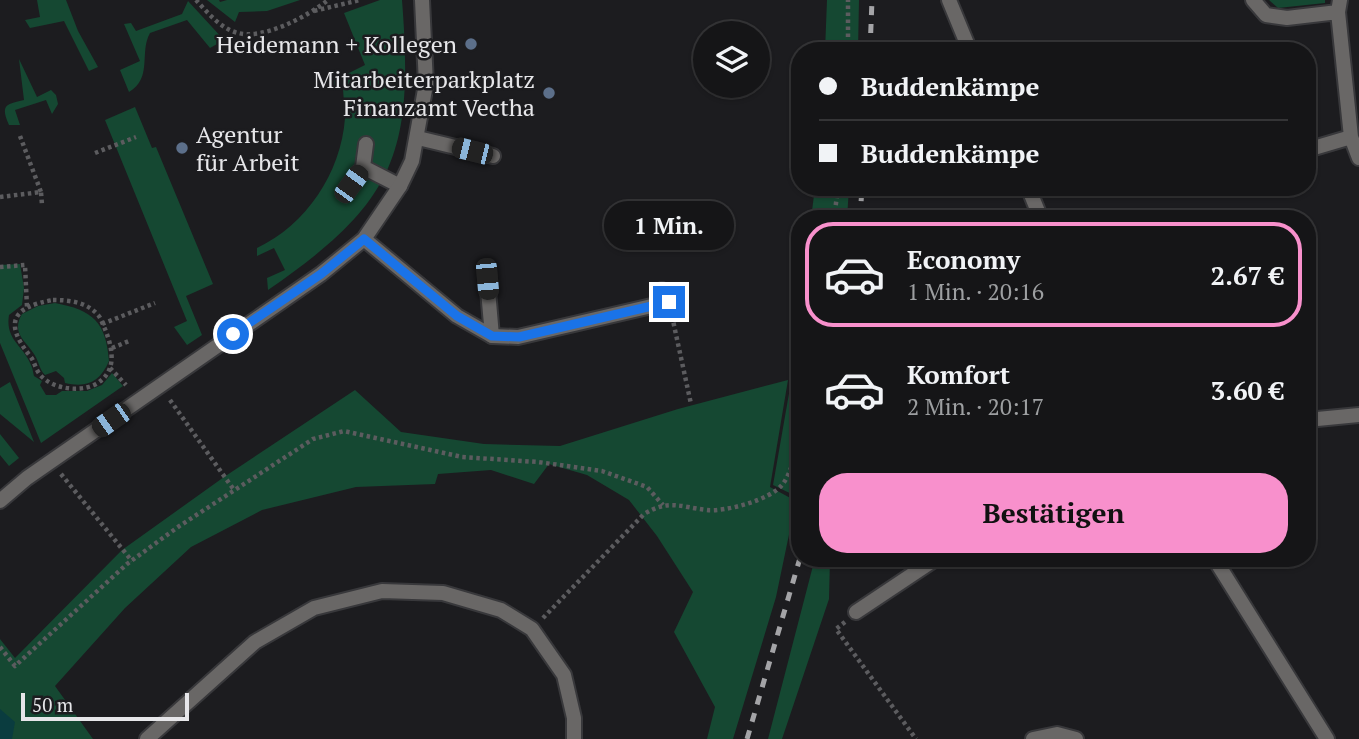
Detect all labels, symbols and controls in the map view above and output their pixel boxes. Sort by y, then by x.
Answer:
map controls [693,21,770,98]
button: layers [693,21,770,98]
place label: Heidemann + Kollegen [216,28,457,60]
marker: Heidemann + Kollegen [463,36,479,52]
place label: Mitarbeiterparkplatz Finanzamt Vectha [313,63,535,123]
text: Buddenkämpe [861,69,1039,103]
marker: Mitarbeiterparkplatz Finanzamt Vectha [541,85,557,101]
place label: Agentur für Arbeit [196,118,300,178]
car [450,136,495,166]
text: Buddenkämpe [861,136,1039,170]
marker: Agentur für Arbeit [174,140,190,156]
car [331,161,372,207]
callout: 1 Min. [604,201,734,250]
text: 1 Min. [634,210,704,241]
text: Economy [907,242,1020,276]
icon: car [823,243,886,306]
car [475,257,500,301]
text: 2.67 € [1211,258,1284,292]
text: 1 Min. · 20:16 [907,276,1044,307]
route end [653,286,685,318]
route start [217,318,249,350]
text: Komfort [907,357,1010,391]
icon: car [823,358,886,421]
text: 3.60 € [1211,373,1284,407]
text: 2 Min. · 20:17 [907,391,1044,422]
car [88,399,135,441]
button: Bestätigen [819,473,1288,553]
scale bar [21,690,189,722]
text: 50 m [32,692,73,717]

